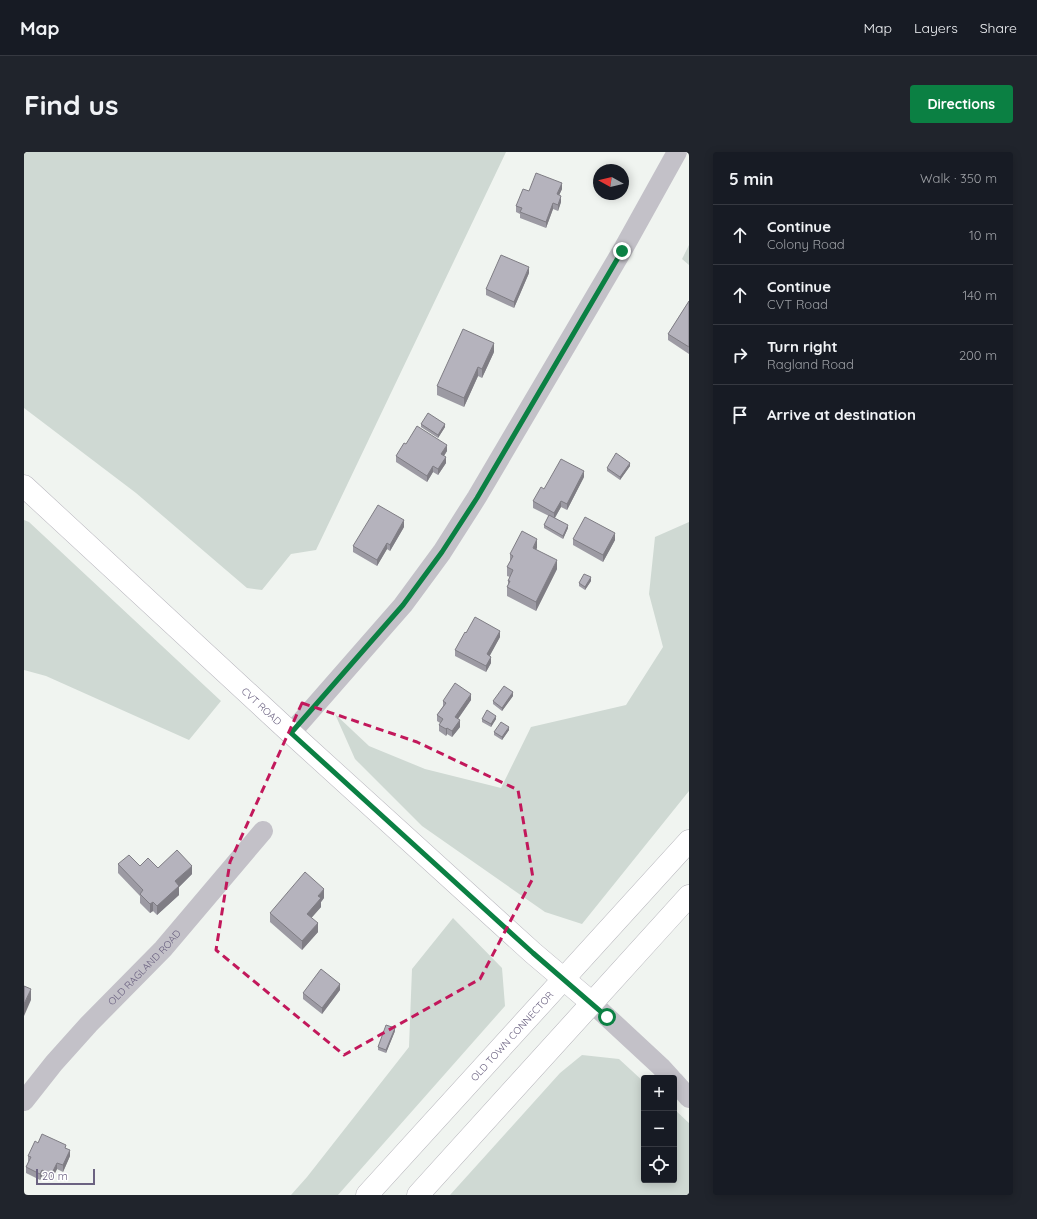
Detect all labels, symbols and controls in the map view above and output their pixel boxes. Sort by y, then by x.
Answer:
text: Map [20,16,59,40]
text: Map [863,19,892,37]
text: Layers [914,19,958,37]
text: Share [980,19,1017,37]
button: Directions [910,85,1013,123]
text: Find us [24,87,118,122]
north arrow [593,164,629,200]
text: 5 min [729,168,773,189]
text: Walk · 350 m [920,170,997,186]
text: Continue [767,217,831,236]
icon: ahead [729,224,751,246]
text: 10 m [969,227,997,243]
text: Colony Road [767,236,845,252]
route end [613,242,631,260]
text: Continue [767,277,831,296]
icon: ahead [729,284,751,306]
text: 140 m [962,287,997,303]
text: CVT Road [767,296,828,312]
text: Turn right [767,337,838,356]
icon: right [729,344,751,366]
text: 200 m [959,347,997,363]
text: Ragland Road [767,356,854,372]
icon: arrive [729,404,751,426]
text: Arrive at destination [767,405,916,424]
street label: CVT ROAD [239,684,285,728]
street label: OLD RAGLAND ROAD [105,927,183,1008]
street label: OLD TOWN CONNECTOR [467,988,556,1084]
route start [598,1008,616,1026]
map controls [641,1075,677,1183]
button: + [641,1075,677,1111]
button: − [641,1111,677,1147]
button: locate [641,1147,677,1183]
scale bar [36,1167,95,1186]
text: 20 m [42,1169,68,1183]

